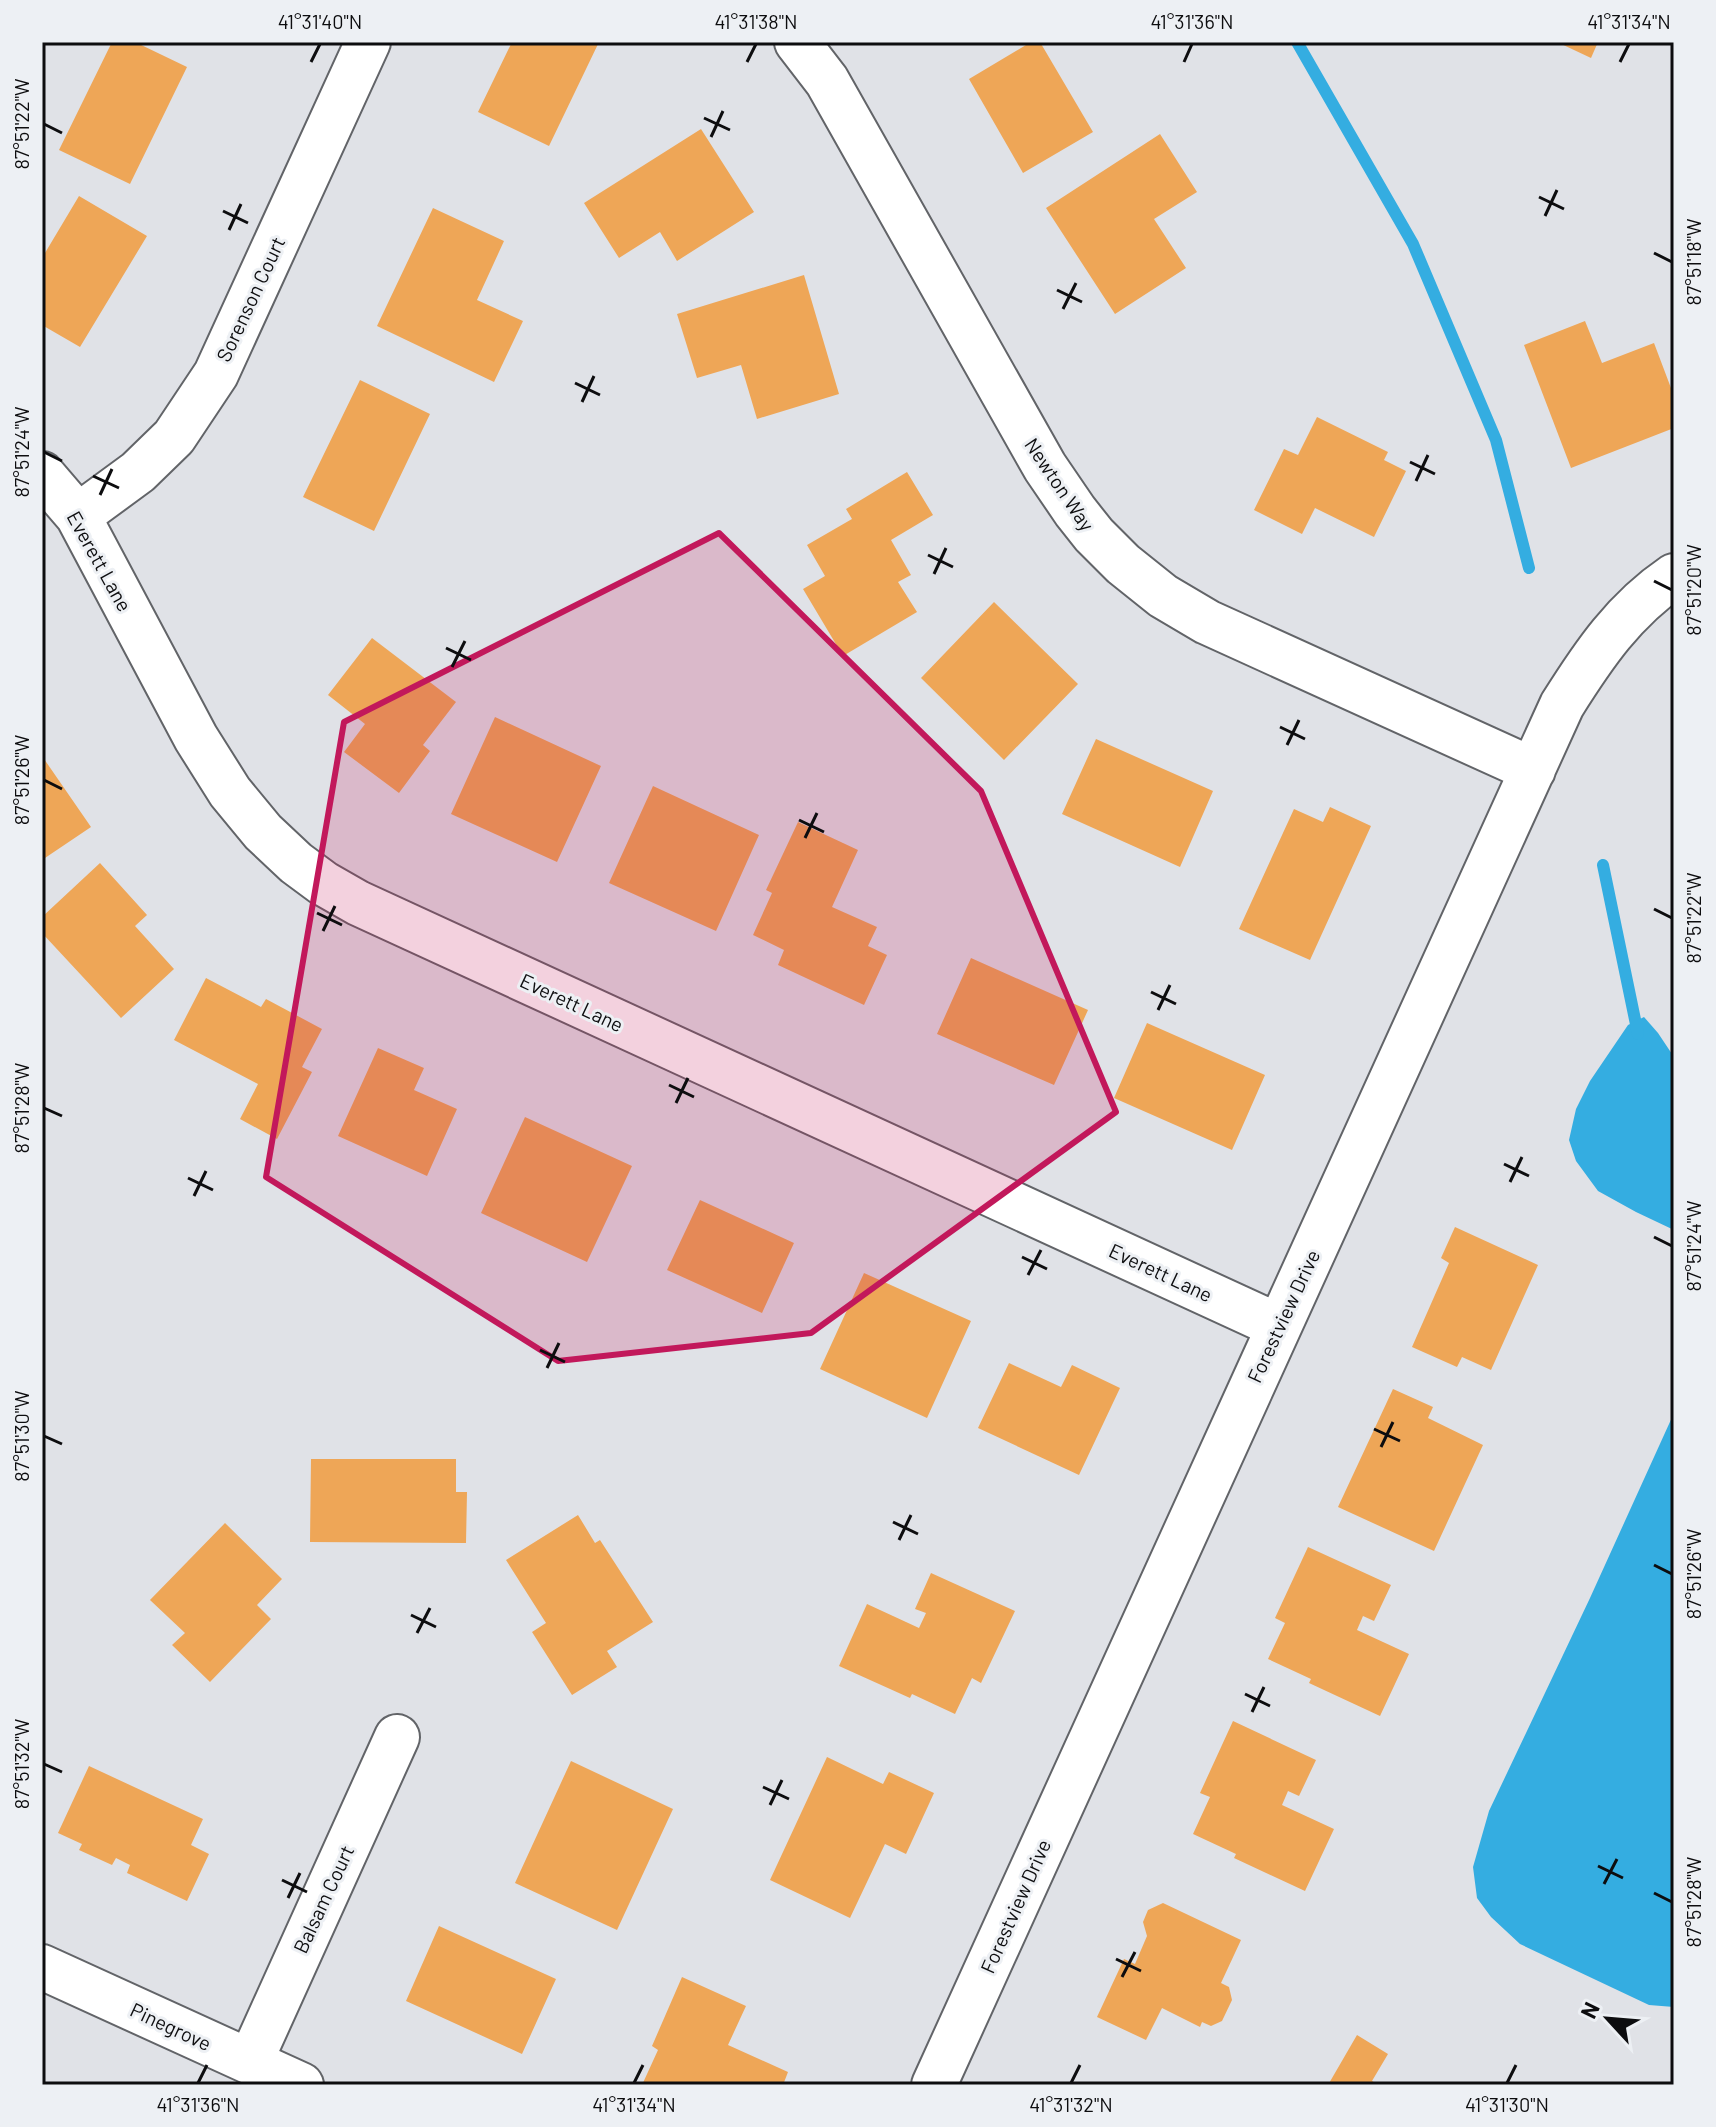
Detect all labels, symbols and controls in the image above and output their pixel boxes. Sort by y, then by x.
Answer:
text: 41°31'40"N [278,9,362,33]
text: 41°31'38"N [714,9,798,33]
text: 41°31'36"N [1151,9,1233,33]
text: 41°31'34"N [1587,9,1671,33]
text: 87°51'22"W [9,78,33,170]
text: 87°51'18"W [1681,218,1705,306]
street label: Sorenson Court [211,233,289,365]
text: 87°51'24"W [9,406,33,498]
street label: Newton Way [1020,433,1100,535]
street label: Everett Lane [63,507,137,615]
text: 87°51'20"W [1681,544,1705,636]
text: 87°51'26"W [9,734,33,825]
text: 87°51'22"W [1681,872,1705,964]
street label: Everett Lane [517,968,627,1036]
text: 87°51'28"W [9,1062,33,1153]
text: 87°51'24"W [1681,1200,1705,1292]
street label: Everett Lane [1106,1238,1216,1306]
street label: Forestview Drive [1242,1246,1324,1386]
text: 87°51'30"W [9,1390,33,1482]
text: 87°51'26"W [1681,1528,1705,1619]
text: 87°51'32"W [9,1718,33,1809]
street label: Forestview Drive [975,1835,1055,1977]
street label: Balsam Court [288,1841,358,1957]
text: 87°51'28"W [1681,1856,1705,1947]
north arrow [1568,1979,1648,2059]
street label: Pinegrove [127,1997,215,2055]
text: N [1574,1998,1604,2022]
text: 41°31'36"N [157,2092,239,2116]
text: 41°31'34"N [592,2092,676,2116]
text: 41°31'32"N [1029,2092,1113,2116]
text: 41°31'30"N [1465,2092,1549,2116]

